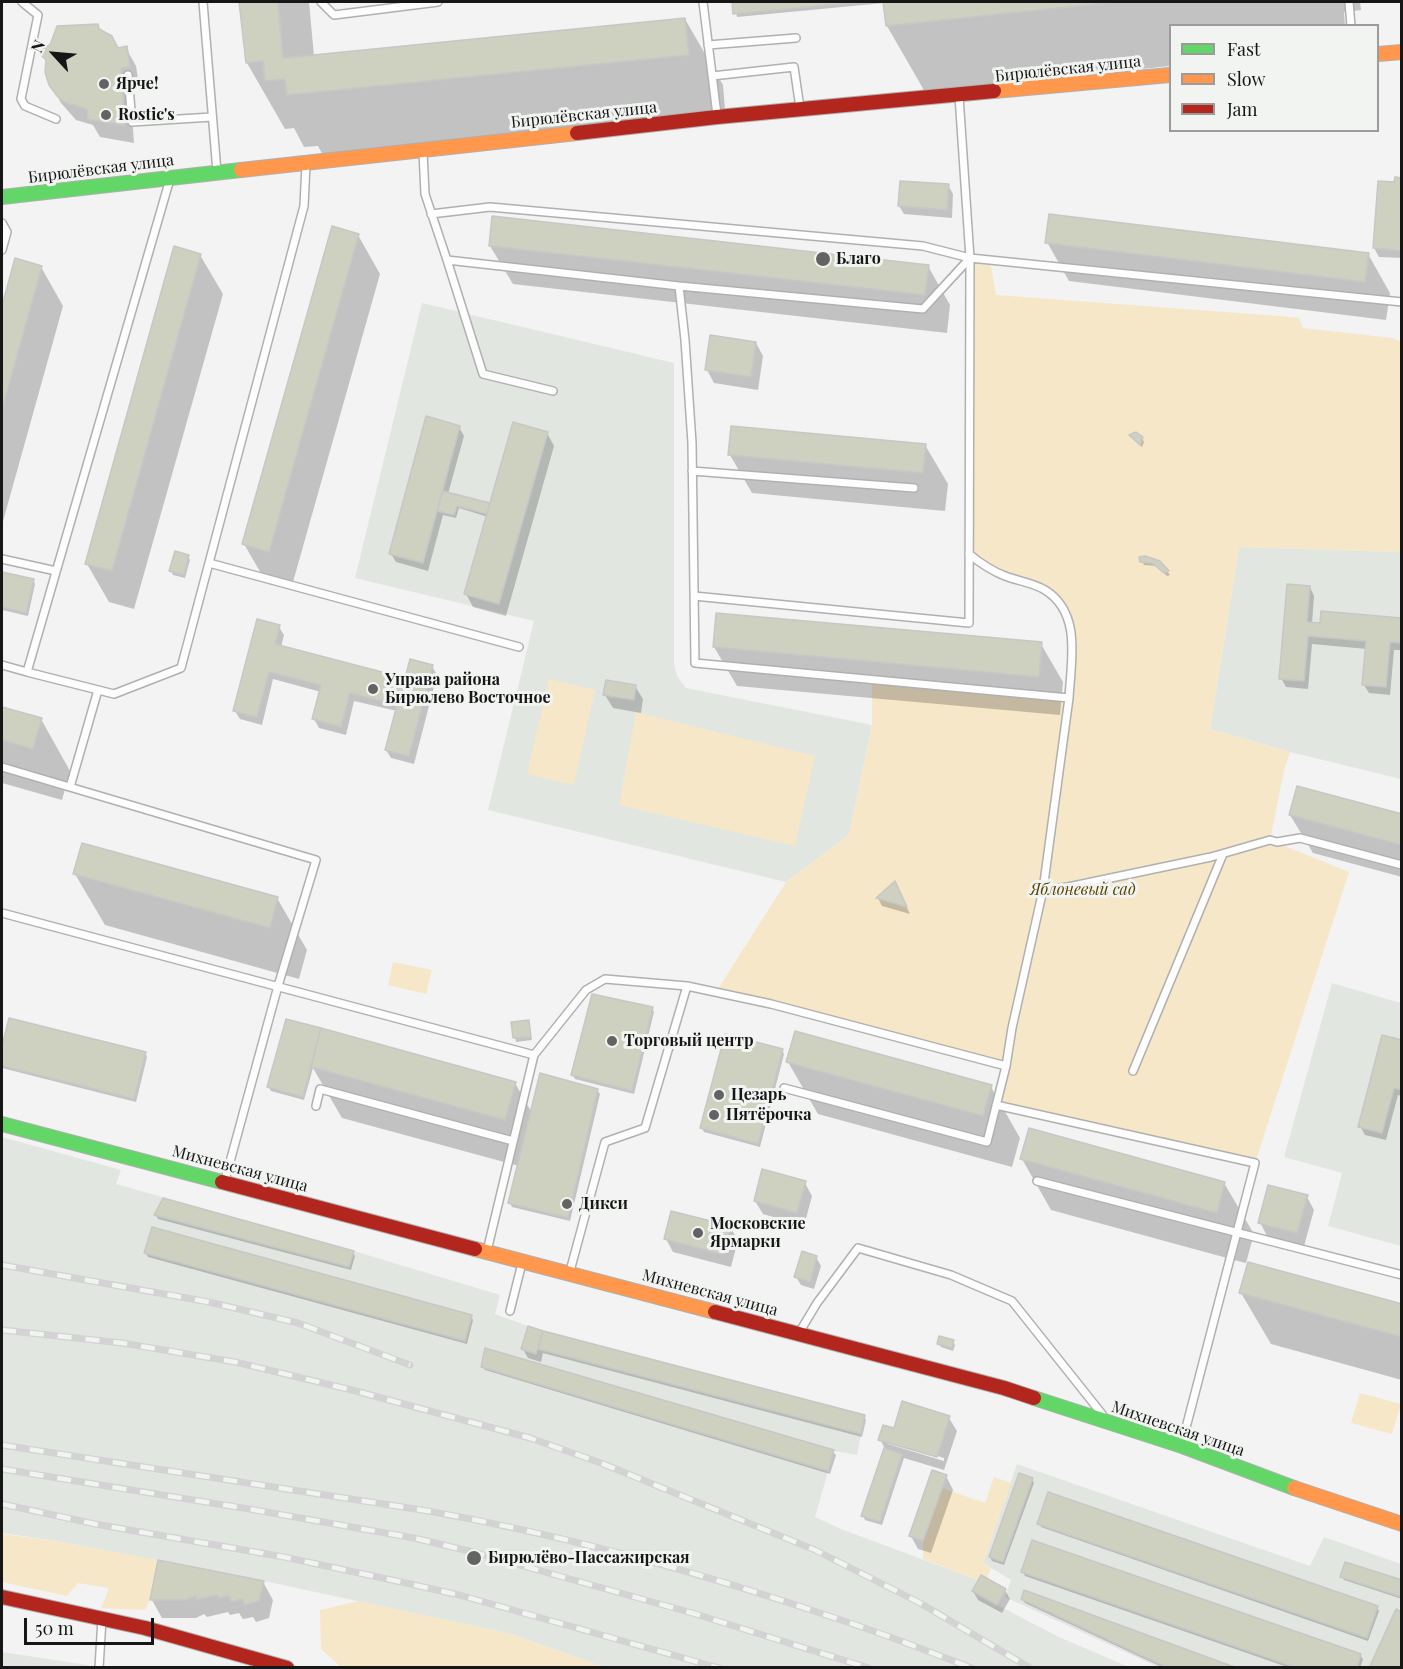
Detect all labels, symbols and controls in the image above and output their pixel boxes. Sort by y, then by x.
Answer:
north arrow [24,24,84,84]
legend [1169,24,1379,132]
text: N [25,36,49,56]
text: Fast [1227,37,1260,61]
street label: Бирюлёвская улица [994,52,1142,86]
text: Slow [1227,67,1265,91]
place label: Ярче! [116,74,158,94]
marker: Ярче! [97,77,111,91]
text: Jam [1227,97,1257,121]
street label: Бирюлёвская улица [510,98,658,132]
place label: Rostic's [118,105,175,125]
marker: Rostic's [99,108,113,122]
street label: Бирюлёвская улица [27,151,175,187]
place label: Благо [836,249,881,269]
marker: Благо [814,250,832,268]
place label: Управа района Бирюлево Восточное [385,670,551,708]
marker: Управа района Бирюлево Восточное [366,682,380,696]
park label: Яблоневый сад [1030,880,1136,900]
place label: Торговый центр [624,1031,753,1051]
marker: Торговый центр [605,1034,619,1048]
place label: Цезарь [731,1085,786,1105]
marker: Цезарь [712,1088,726,1102]
place label: Пятёрочка [726,1105,811,1125]
marker: Пятёрочка [707,1108,721,1122]
street label: Михневская улица [170,1142,310,1196]
place label: Дикси [579,1194,628,1214]
marker: Дикси [560,1197,574,1211]
place label: Московские Ярмарки [710,1214,806,1252]
marker: Московские Ярмарки [691,1226,705,1240]
street label: Михневская улица [640,1266,780,1320]
street label: Михневская улица [1109,1397,1247,1461]
place label: Бирюлёво-Пассажирская [488,1548,690,1568]
marker: Бирюлёво-Пассажирская [465,1549,483,1567]
scale bar [27,1606,158,1644]
text: 50 m [35,1616,74,1640]

